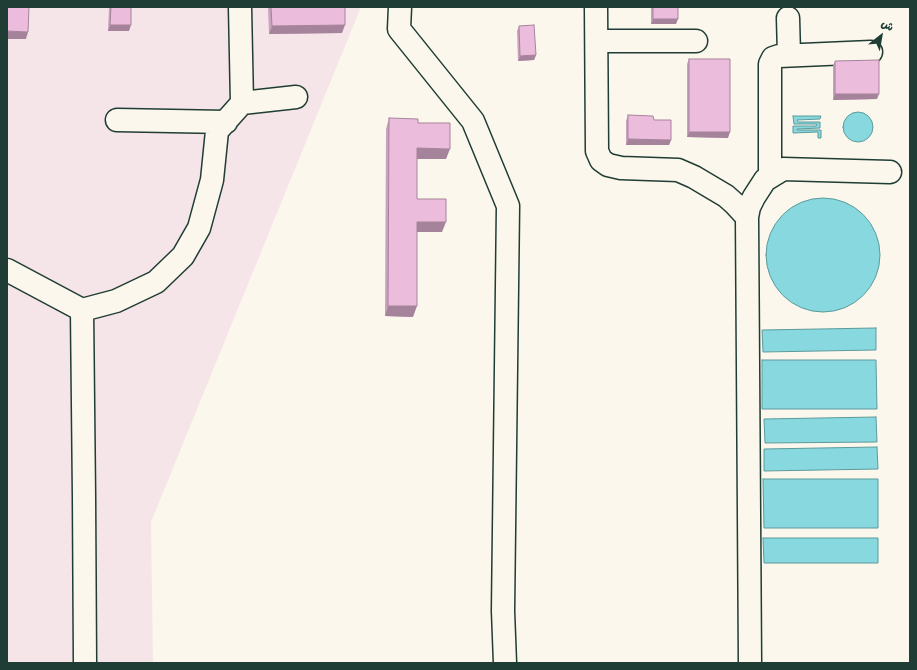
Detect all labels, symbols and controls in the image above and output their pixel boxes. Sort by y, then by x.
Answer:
north arrow [861,16,901,56]
text: ش [879,17,896,34]

